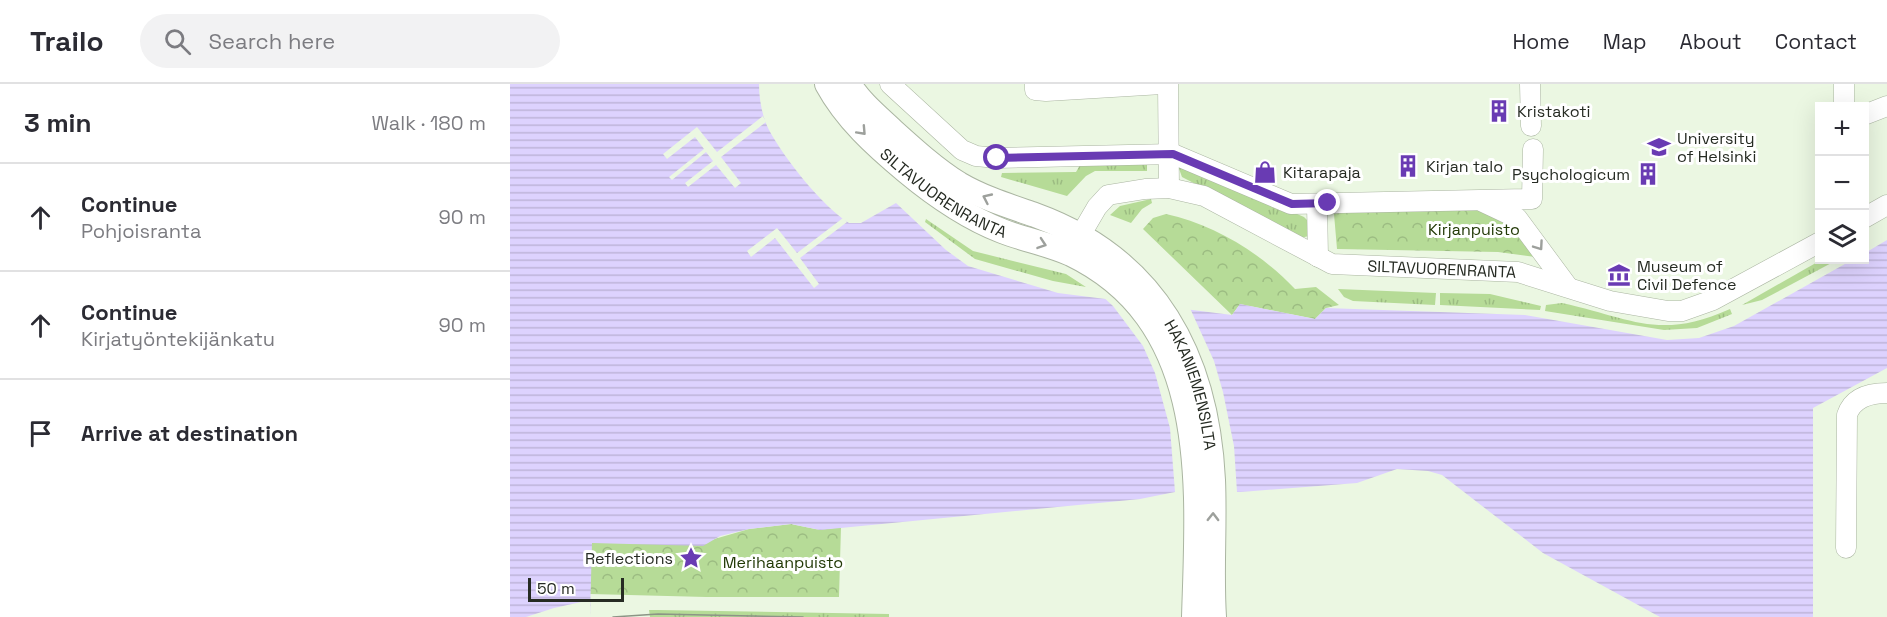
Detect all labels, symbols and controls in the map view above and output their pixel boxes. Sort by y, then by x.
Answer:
search box [140,14,560,68]
text: Trailo [30,23,104,59]
icon: search [161,25,194,58]
text: Search here [209,27,335,55]
text: Home [1512,28,1570,55]
text: Map [1603,28,1647,55]
text: About [1680,28,1742,55]
text: Contact [1775,28,1857,55]
building icon: Kristakoti [1486,98,1512,124]
place label: Kristakoti [1517,101,1591,122]
map controls [1815,102,1869,264]
button: + [1815,102,1869,156]
text: 3 min [24,106,92,140]
text: Walk · 180 m [372,110,486,136]
one-way arrow [855,124,866,134]
place label: University of Helsinki [1677,128,1756,167]
school or university icon: University of Helsinki [1646,134,1672,160]
street label: SILTAVUORENRANTA [876,144,1010,243]
route start [983,144,1009,170]
building icon: Kirjan talo [1395,153,1421,179]
place label: Kirjan talo [1426,156,1503,177]
button: − [1815,156,1869,210]
shop icon: Kitarapaja [1252,159,1278,185]
building icon: Psychologicum [1635,161,1661,187]
place label: Kitarapaja [1283,162,1361,183]
place label: Psychologicum [1512,164,1630,185]
route end [1314,189,1340,215]
text: Continue [81,190,177,218]
one-way arrow [983,193,994,205]
icon: ahead [24,201,57,234]
text: 90 m [439,204,486,230]
button: layers [1815,210,1869,264]
text: Pohjoisranta [81,218,201,244]
park label: Kirjanpuisto [1428,219,1520,240]
one-way arrow [1036,236,1047,249]
one-way arrow [1532,240,1543,251]
street label: SILTAVUORENRANTA [1367,256,1516,283]
place label: Museum of Civil Defence [1637,256,1737,295]
museum icon: Museum of Civil Defence [1606,262,1632,288]
text: Continue [81,298,177,326]
icon: ahead [24,309,57,342]
text: 90 m [439,312,486,338]
street label: HAKANIEMENSILTA [1159,316,1221,451]
text: Kirjatyöntekijänkatu [81,326,275,352]
icon: arrive [24,417,57,450]
text: Arrive at destination [81,419,298,447]
one-way arrow [1207,512,1219,521]
place icon: Reflections [678,545,704,571]
place label: Reflections [585,548,673,569]
park label: Merihaanpuisto [723,552,843,573]
scale bar [528,575,624,602]
text: 50 m [537,578,575,599]

